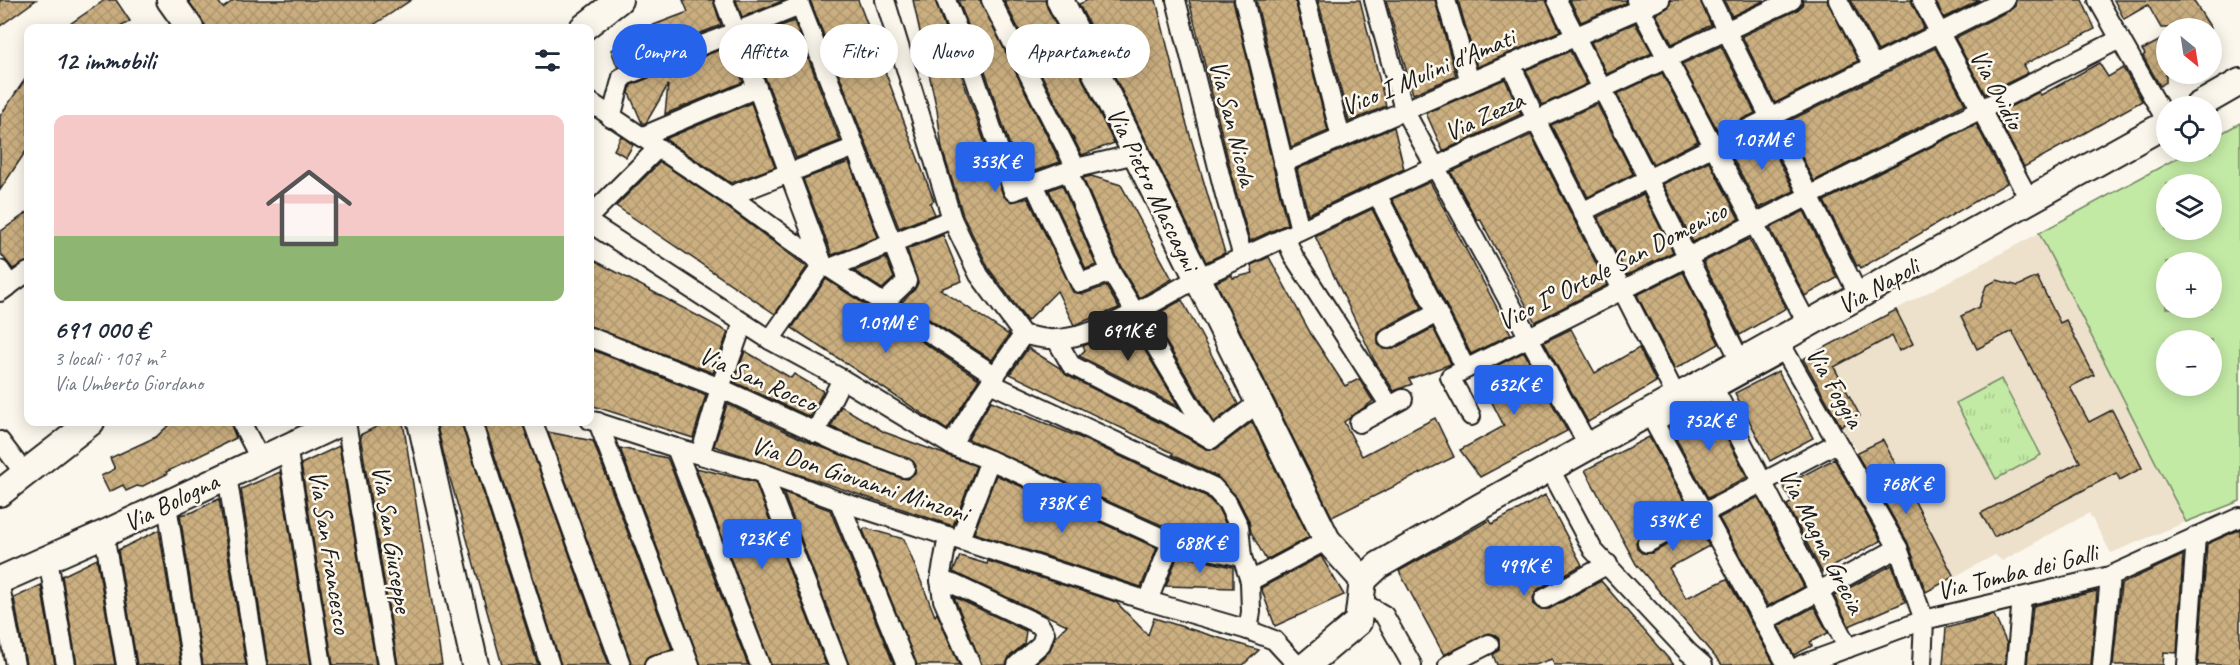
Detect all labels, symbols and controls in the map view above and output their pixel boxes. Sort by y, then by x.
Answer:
north arrow [2156,18,2222,84]
map controls [2156,18,2222,396]
street label: Vico I Mulini d'Amati [1336,19,1523,123]
chip: Compra [612,24,707,78]
chip: Affitta [719,24,808,78]
chip: Filtri [820,24,898,78]
chip: Nuovo [910,24,994,78]
chip: Appartamento [1006,24,1150,78]
street label: Via Ovidio [1962,43,2033,137]
text: 12 immobili [54,44,155,77]
icon: filters [531,44,564,77]
street label: Via San Nicola [1201,57,1265,192]
street label: Via Zezza [1439,83,1531,149]
button: locate [2156,96,2222,162]
street label: Via Pietro Mascagni [1099,102,1208,279]
pin: 1.07M € [1707,120,1817,171]
text: 1.07M € [1732,127,1792,152]
pin: 353K € [946,142,1044,193]
text: 353K € [970,149,1020,174]
icon: home [255,154,363,262]
button: layers [2156,174,2222,240]
street label: Vico I° Ortale San Domenico [1492,193,1734,338]
street label: Via Napoli [1832,249,1927,322]
button: + [2156,252,2222,318]
pin: 1.09M € [831,303,941,354]
text: 1.09M € [856,310,916,335]
pin: 691K € [1079,311,1177,362]
text: 691 000 € [54,313,149,346]
text: 691K € [1102,318,1154,343]
button: − [2156,330,2222,396]
street label: Via San Rocco [694,338,825,421]
street label: Via Foggia [1799,340,1872,435]
text: 3 locali · 107 m² [54,346,163,371]
pin: 632K € [1465,365,1563,416]
text: Via Umberto Giordano [54,371,203,396]
text: 632K € [1488,372,1540,397]
pin: 752K € [1660,401,1758,452]
text: 752K € [1684,408,1734,433]
street label: Via Don Giovanni Minzoni [747,428,976,531]
street label: Via San Giuseppe [364,463,420,617]
street label: Via Magna Grecia [1771,463,1873,621]
street label: Via Bologna [118,464,225,539]
pin: 768K € [1857,464,1955,515]
street label: Via San Francesco [301,468,359,638]
text: 768K € [1880,471,1932,496]
pin: 738K € [1013,483,1111,534]
text: 738K € [1037,490,1087,515]
pin: 534K € [1624,501,1722,552]
text: 534K € [1648,508,1698,533]
pin: 923K € [713,519,811,570]
pin: 688K € [1151,523,1249,574]
text: 923K € [737,526,787,551]
text: 688K € [1174,530,1226,555]
street label: Via Tomba dei Galli [1933,535,2104,608]
pin: 499K € [1475,546,1573,597]
text: 499K € [1499,553,1549,578]

